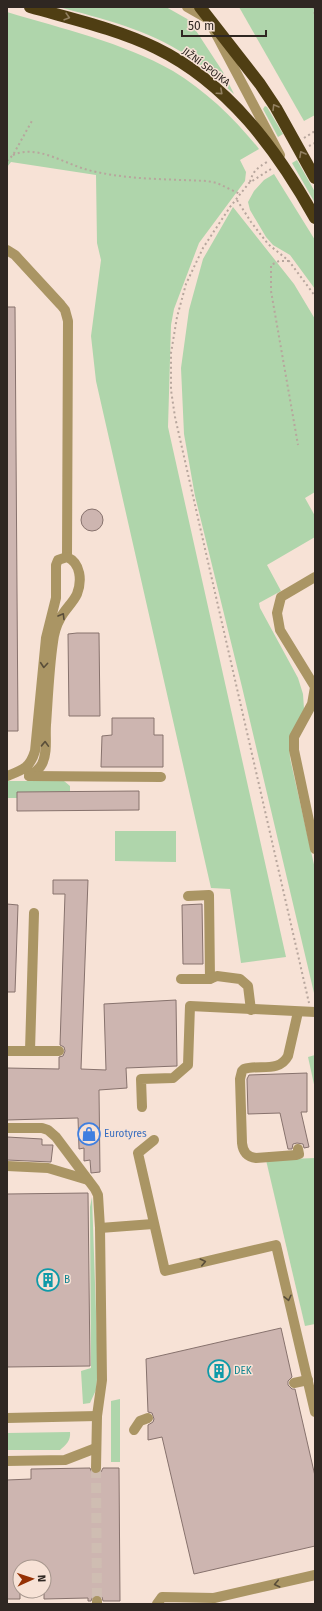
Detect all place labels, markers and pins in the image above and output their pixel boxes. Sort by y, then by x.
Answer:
shop icon: Eurotyres [76,1121,102,1147]
place label: Eurotyres [104,1128,147,1140]
building icon: B [35,1267,61,1293]
place label: B [64,1274,70,1286]
building icon: DEK [206,1358,232,1384]
place label: DEK [234,1365,252,1377]

